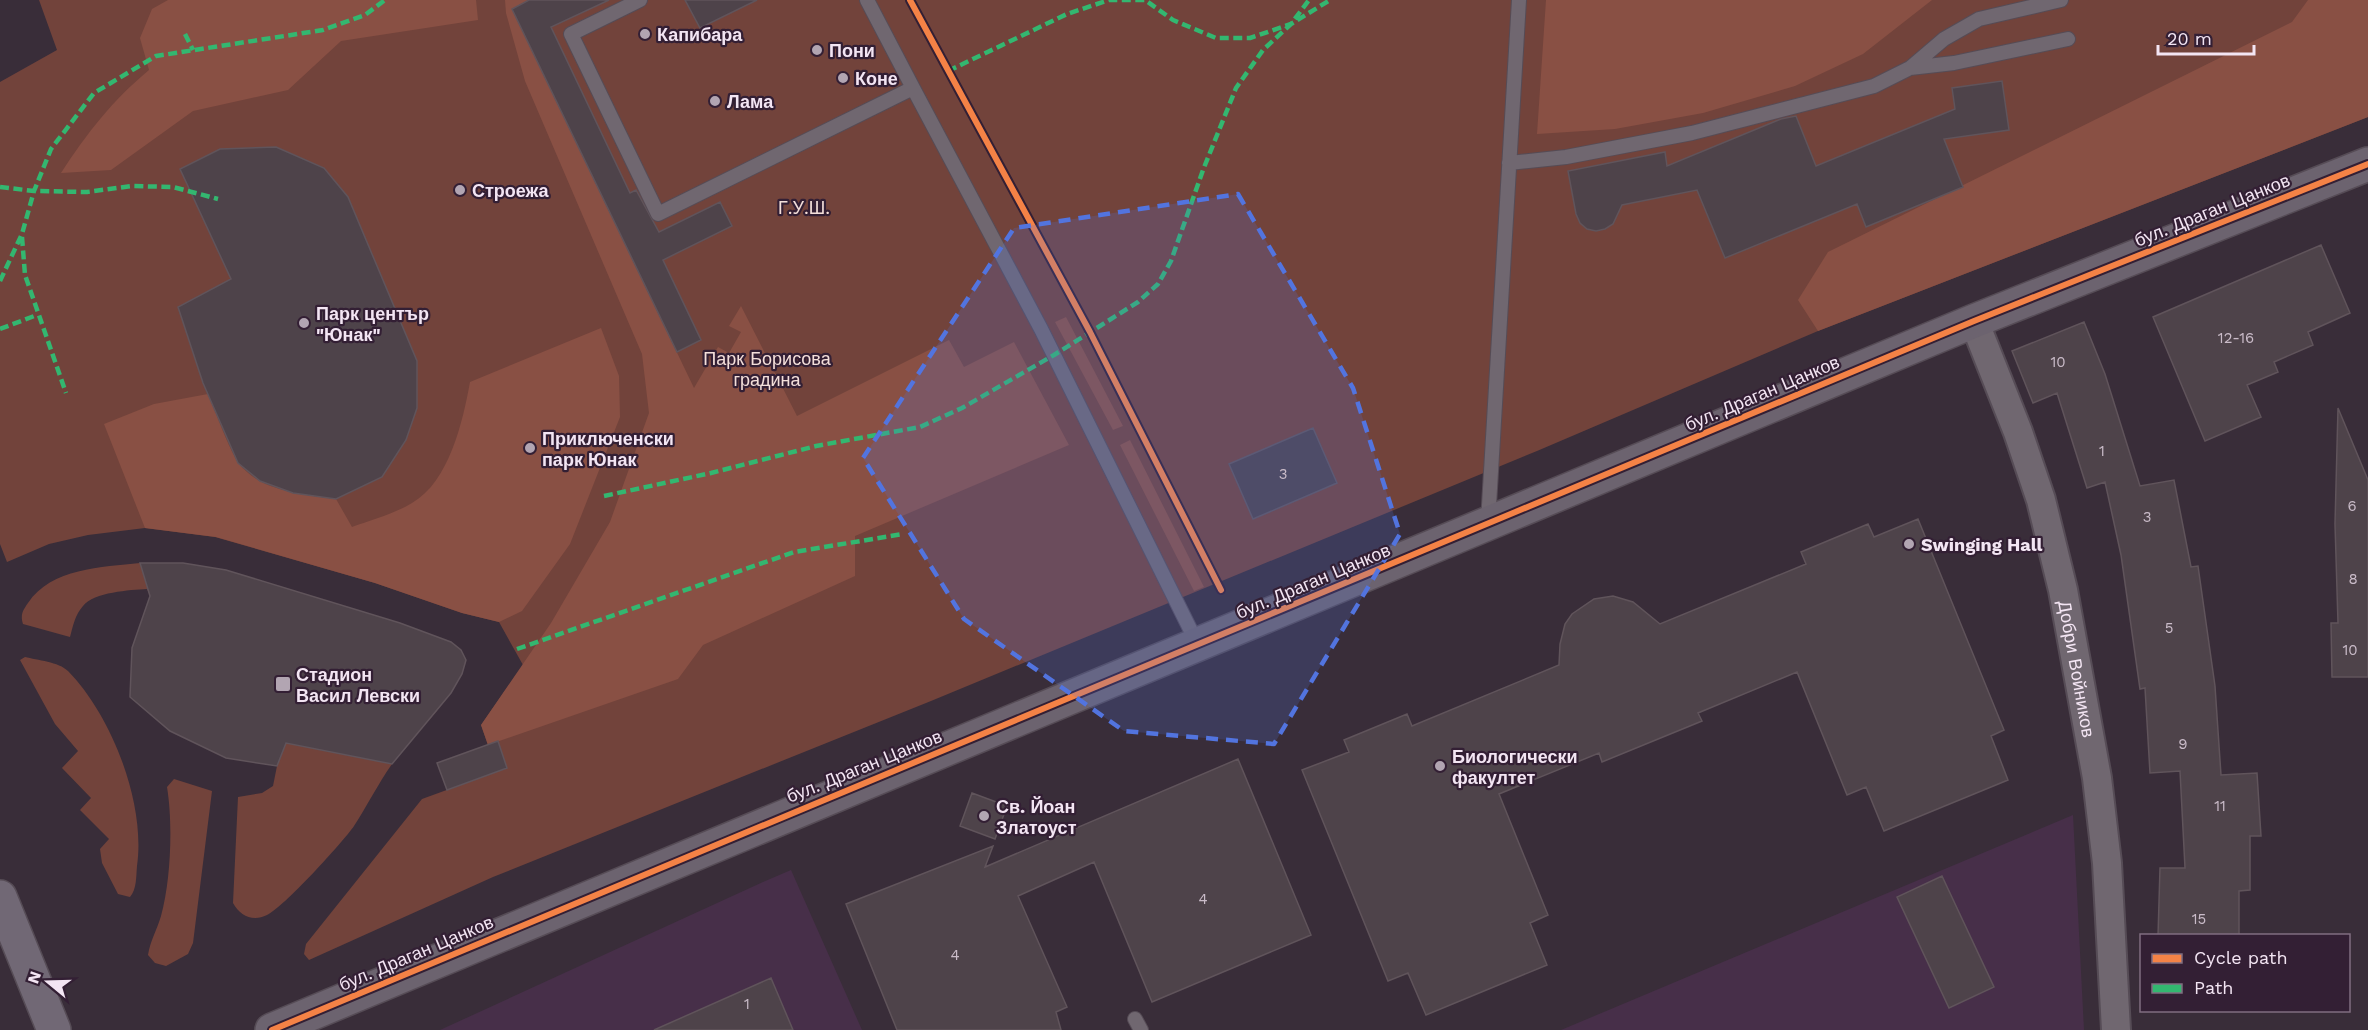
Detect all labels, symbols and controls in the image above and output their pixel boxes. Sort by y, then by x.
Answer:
scale bar [2158,18,2254,56]
place label: Капибара [657,24,743,45]
marker: Капибара [638,27,652,41]
text: 20 m [2167,28,2212,49]
place label: Пони [829,40,875,61]
marker: Пони [810,43,824,57]
place label: Коне [855,68,898,89]
marker: Коне [836,71,850,85]
place label: Лама [727,91,774,112]
marker: Лама [708,94,722,108]
street label: бул. Драган Цанков [2131,169,2293,251]
place label: Строежа [472,180,550,201]
marker: Строежа [453,183,467,197]
park label: Г.У.Ш. [778,197,830,218]
place label: Парк център "Юнак" [316,303,429,345]
marker: Парк център "Юнак" [297,316,311,330]
house number: 12-16 [2218,329,2254,347]
park label: Парк Борисова градина [703,348,832,390]
street label: бул. Драган Цанков [1682,351,1842,435]
house number: 10 [2050,353,2066,371]
place label: Приключенски парк Юнак [542,428,674,470]
marker: Приключенски парк Юнак [523,441,537,455]
house number: 1 [2099,442,2105,460]
house number: 3 [1279,465,1287,483]
house number: 6 [2347,497,2357,515]
house number: 3 [2143,508,2151,526]
place label: Swinging Hall [1921,534,2043,555]
marker: Swinging Hall [1902,537,1916,551]
street label: бул. Драган Цанков [1233,539,1393,623]
house number: 8 [2348,570,2358,588]
street label: Добри Войников [2055,599,2100,739]
house number: 5 [2165,619,2173,637]
house number: 10 [2342,641,2358,659]
place label: Стадион Васил Левски [296,664,420,706]
marker: Стадион Васил Левски [274,675,292,693]
street label: бул. Драган Цанков [783,725,945,807]
house number: 9 [2178,735,2188,753]
place label: Биологически факултет [1452,746,1578,788]
marker: Биологически факултет [1433,759,1447,773]
place label: Св. Йоан Златоуст [996,796,1077,838]
house number: 11 [2214,797,2226,815]
marker: Св. Йоан Златоуст [977,809,991,823]
house number: 4 [1198,890,1208,908]
house number: 15 [2192,910,2206,928]
street label: бул. Драган Цанков [336,911,496,995]
legend [2140,934,2350,1012]
house number: 4 [950,946,960,964]
text: Cycle path [2194,947,2288,968]
north arrow [18,952,78,1012]
text: N [23,969,45,986]
text: Path [2194,977,2234,998]
house number: 1 [744,995,750,1013]

